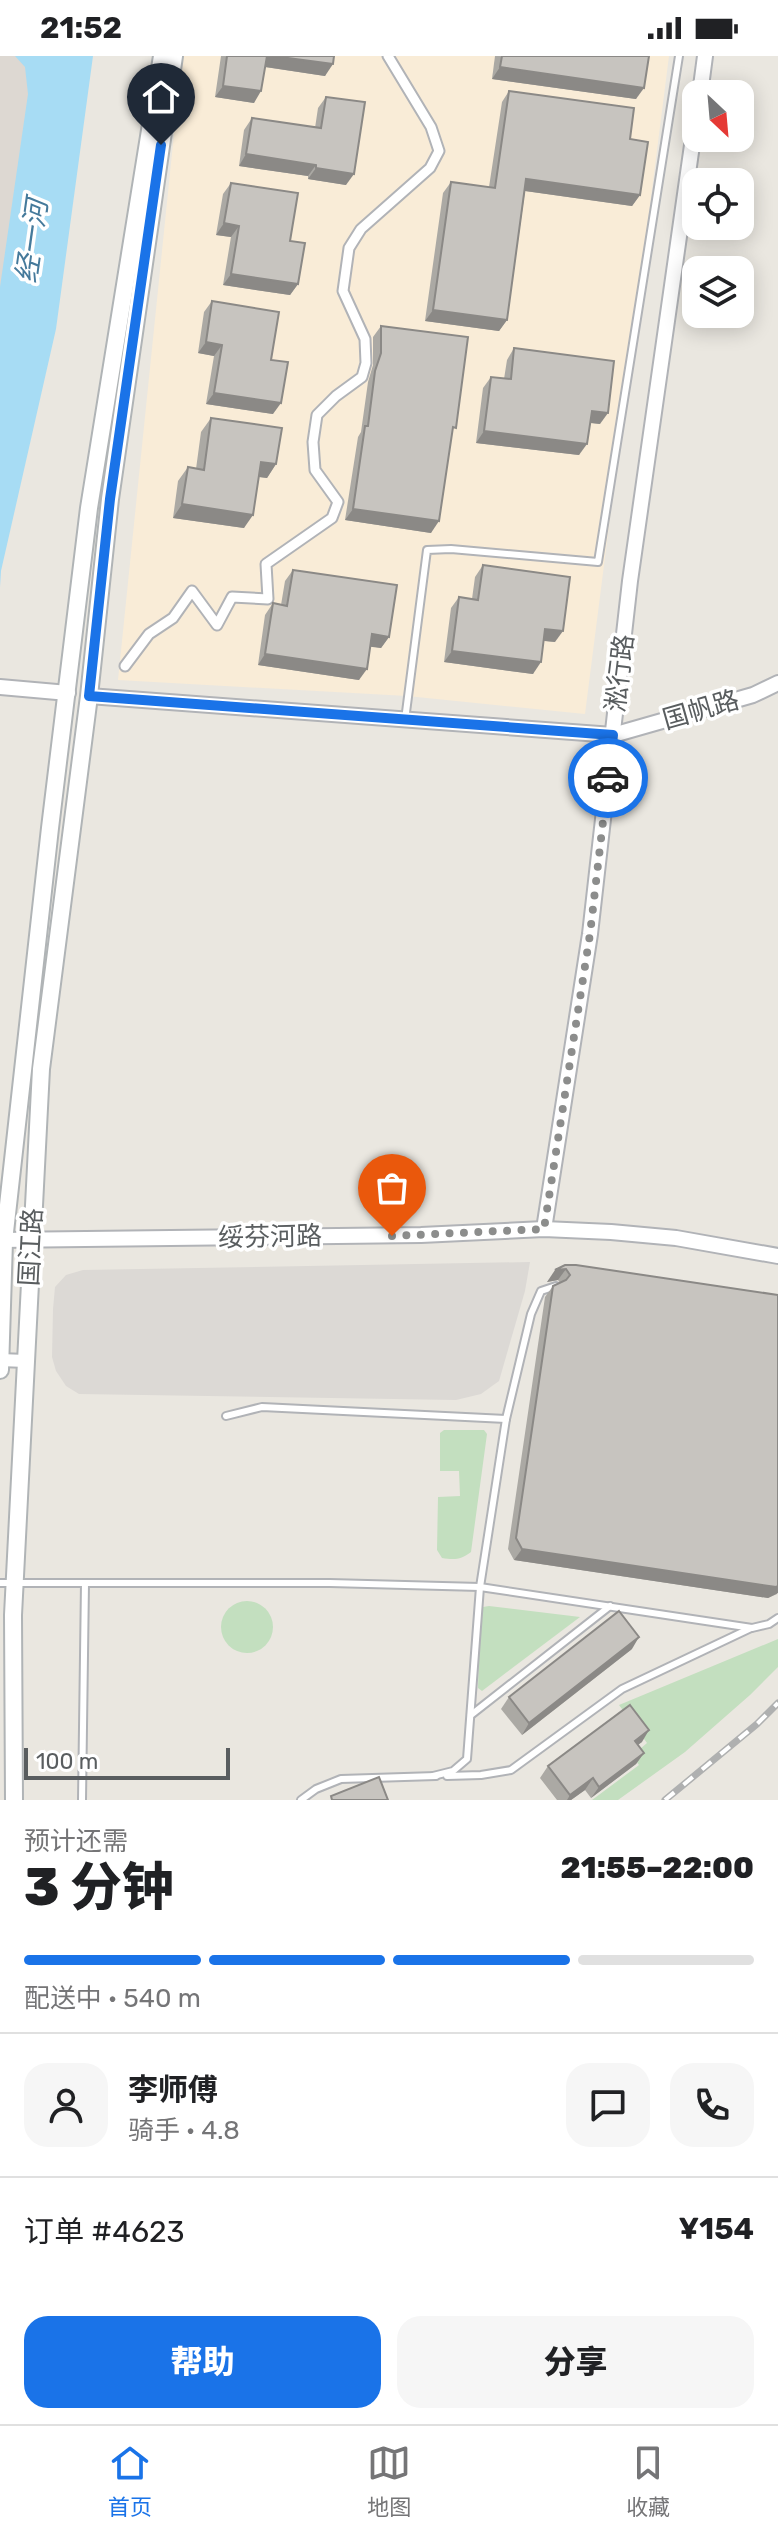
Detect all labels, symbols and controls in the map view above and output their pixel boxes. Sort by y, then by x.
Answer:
text: 21:52 [40,10,122,46]
pin [127,63,195,145]
icon: home [139,75,183,119]
north arrow [682,80,754,152]
map controls [682,80,754,328]
button: locate [682,168,754,240]
water label: 经一河 [10,192,55,285]
button: layers [682,256,754,328]
street label: 淞行路 [600,632,640,714]
street label: 国帆路 [659,684,743,736]
courier [568,738,648,818]
icon: car [586,756,630,800]
pin [358,1154,426,1236]
icon: bag [370,1166,414,1210]
street label: 国江路 [13,1207,49,1287]
street label: 绥芬河路 [218,1221,322,1253]
scale bar [24,1744,230,1780]
text: 100 m [36,1748,98,1775]
text: 预计还需 [24,1826,128,1857]
text: 21:55–22:00 [561,1850,754,1886]
text: 3 分钟 [24,1856,174,1918]
text: 配送中 · 540 m [24,1983,201,2014]
button: person [24,2063,108,2147]
button: chat [566,2063,650,2147]
button: phone [670,2063,754,2147]
text: 李师傅 [128,2072,218,2108]
text: 骑手 · 4.8 [128,2115,240,2146]
text: ¥154 [679,2211,754,2247]
text: 订单 #4623 [24,2214,185,2250]
button: 帮助 [24,2316,381,2408]
button: 分享 [397,2316,754,2408]
tab: 首页 [108,2441,152,2521]
tab: 地图 [367,2441,411,2521]
tab: 收藏 [626,2441,670,2521]

